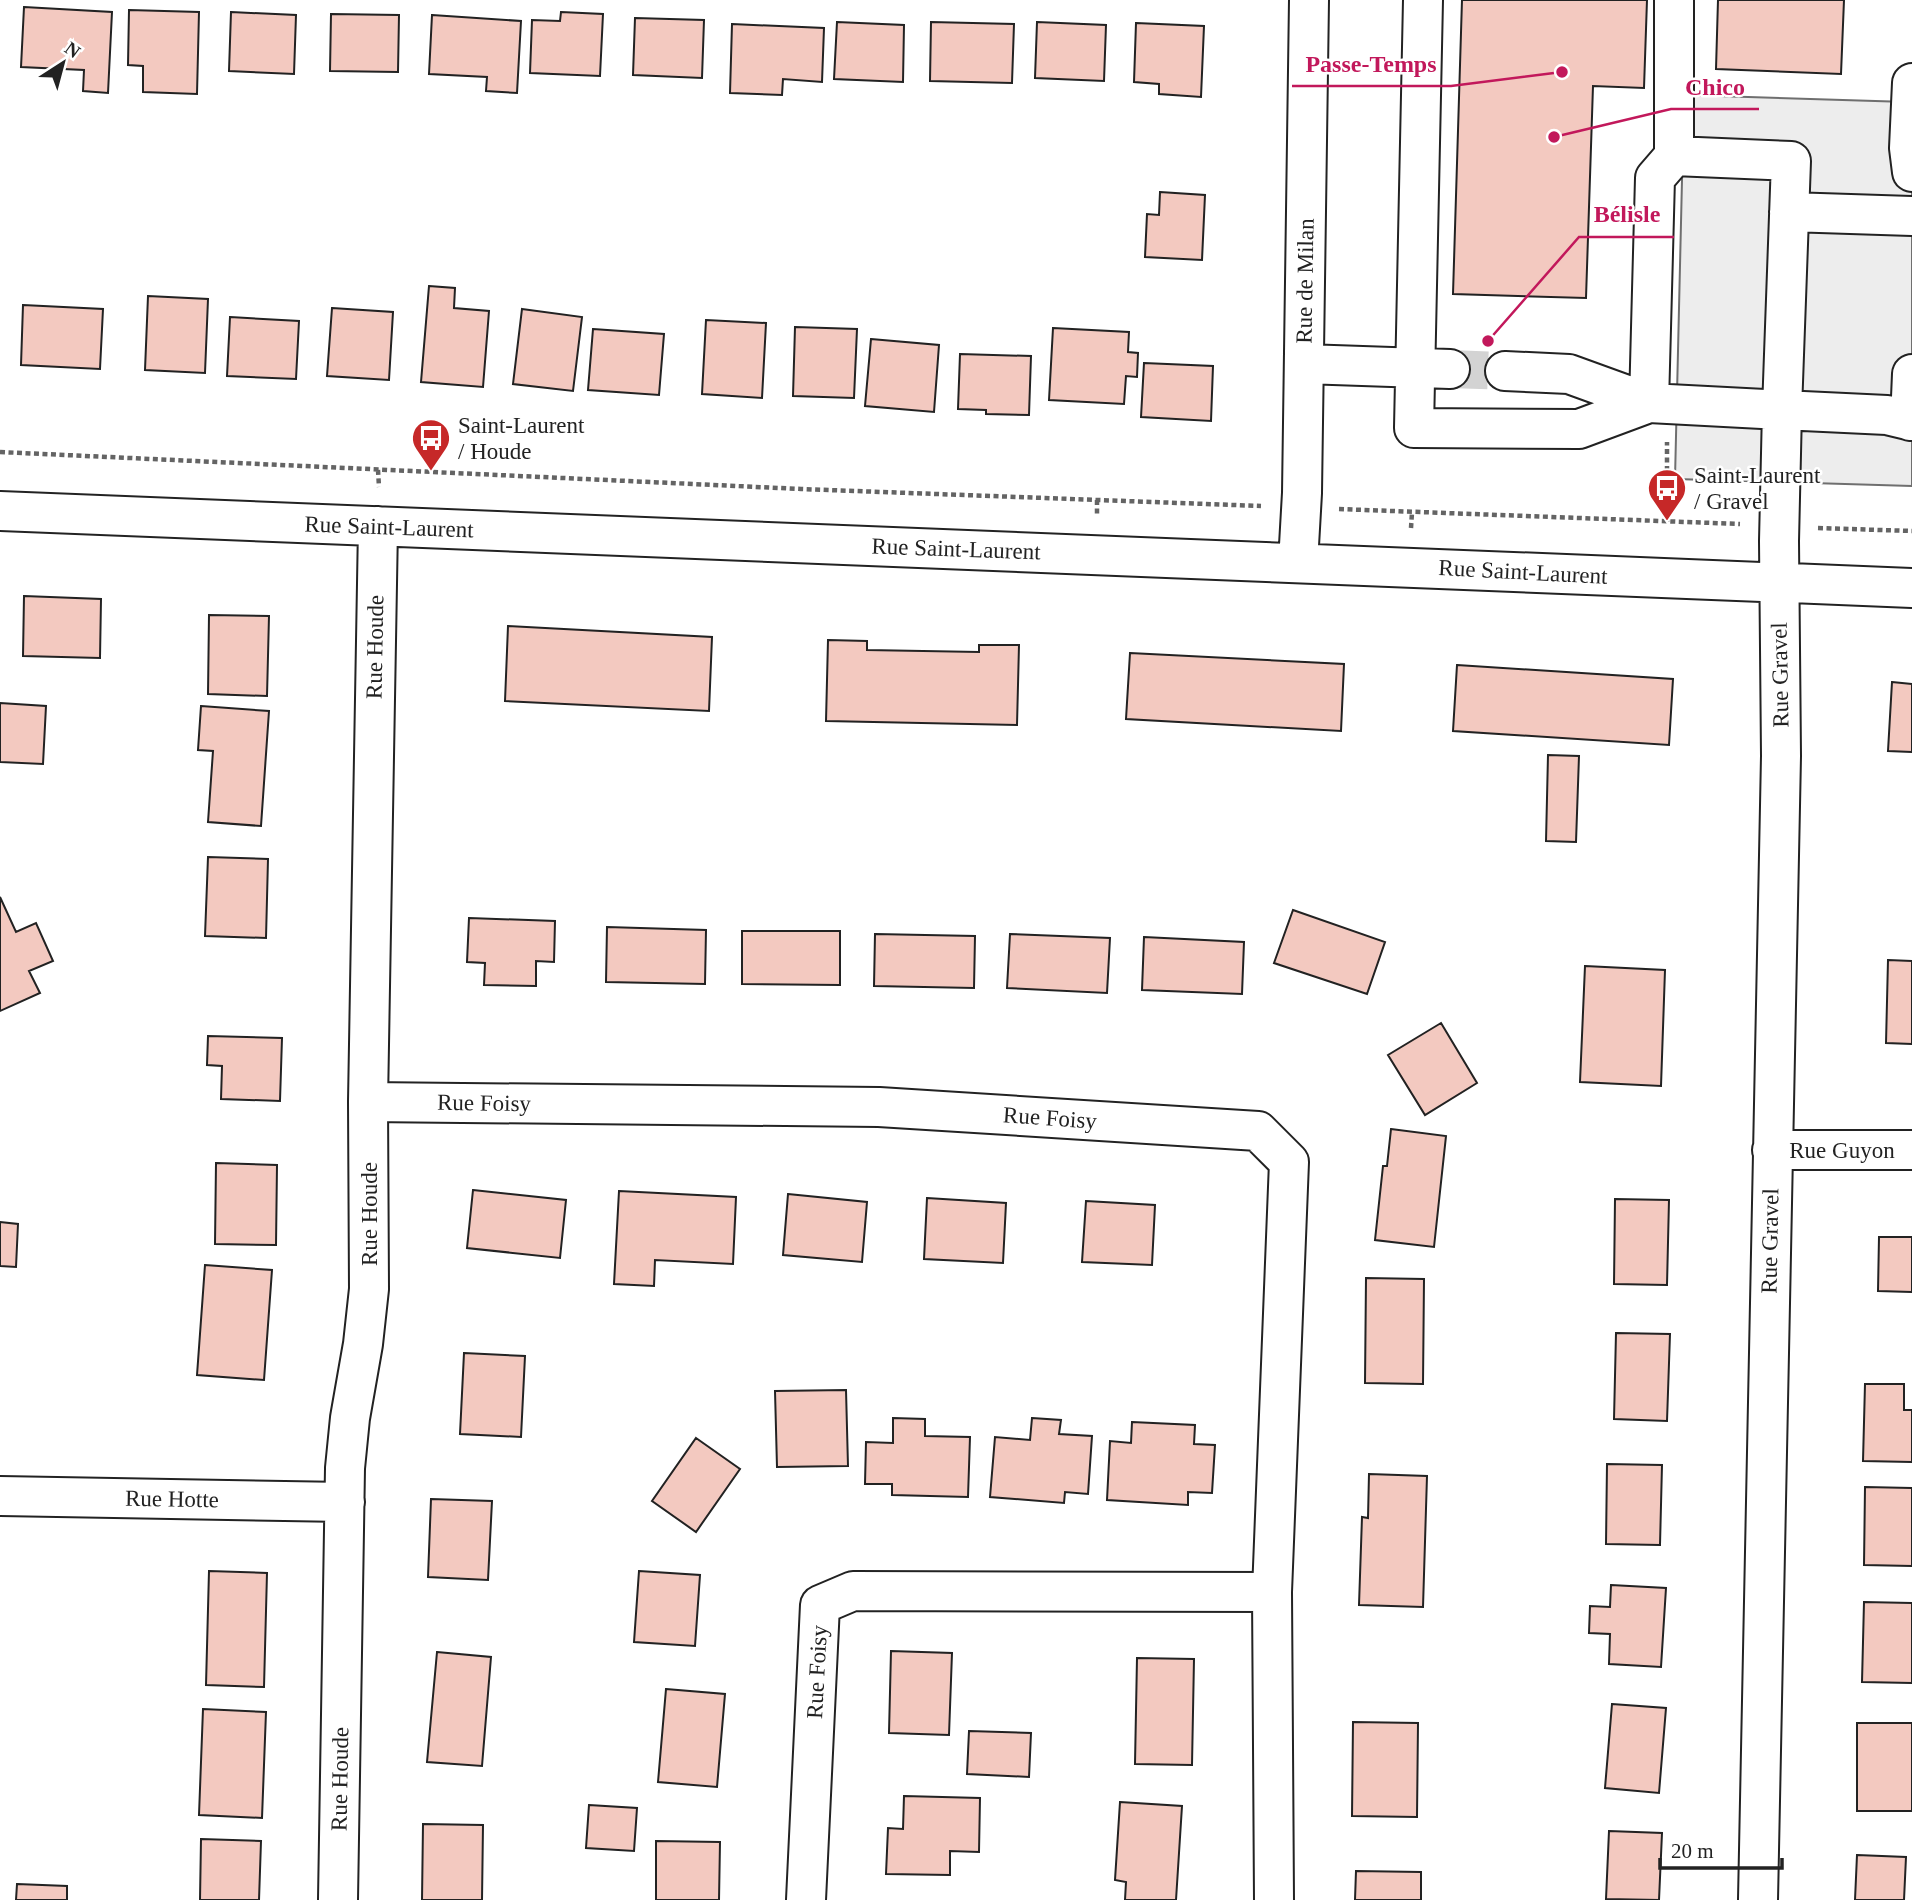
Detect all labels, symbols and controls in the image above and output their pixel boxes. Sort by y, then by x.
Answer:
north arrow [28,28,98,98]
text: N [61,37,85,62]
callout: Passe-Temps [1292,41,1451,86]
text: Passe-Temps [1305,51,1437,77]
callout: Chico [1671,64,1759,109]
text: Chico [1685,74,1745,100]
callout: Bélisle [1579,192,1674,237]
text: Bélisle [1594,201,1661,227]
street label: Rue de Milan [1291,218,1319,344]
place label: Saint-Laurent / Houde [458,413,585,464]
bus stop icon: Saint-Laurent / Houde [410,417,452,472]
place label: Saint-Laurent / Gravel [1694,463,1821,514]
bus stop icon: Saint-Laurent / Gravel [1646,467,1688,522]
street label: Rue Saint-Laurent [304,512,475,542]
street label: Rue Saint-Laurent [871,534,1042,564]
street label: Rue Saint-Laurent [1438,555,1609,589]
street label: Rue Houde [362,595,388,699]
street label: Rue Gravel [1767,622,1793,728]
street label: Rue Foisy [437,1090,532,1116]
street label: Rue Foisy [1002,1102,1098,1134]
street label: Rue Guyon [1789,1138,1895,1163]
street label: Rue Houde [357,1162,382,1266]
street label: Rue Gravel [1757,1188,1783,1294]
street label: Rue Hotte [125,1486,219,1512]
street label: Rue Foisy [802,1624,832,1720]
street label: Rue Houde [327,1727,353,1831]
scale bar [1660,1826,1783,1870]
text: 20 m [1671,1839,1714,1863]

